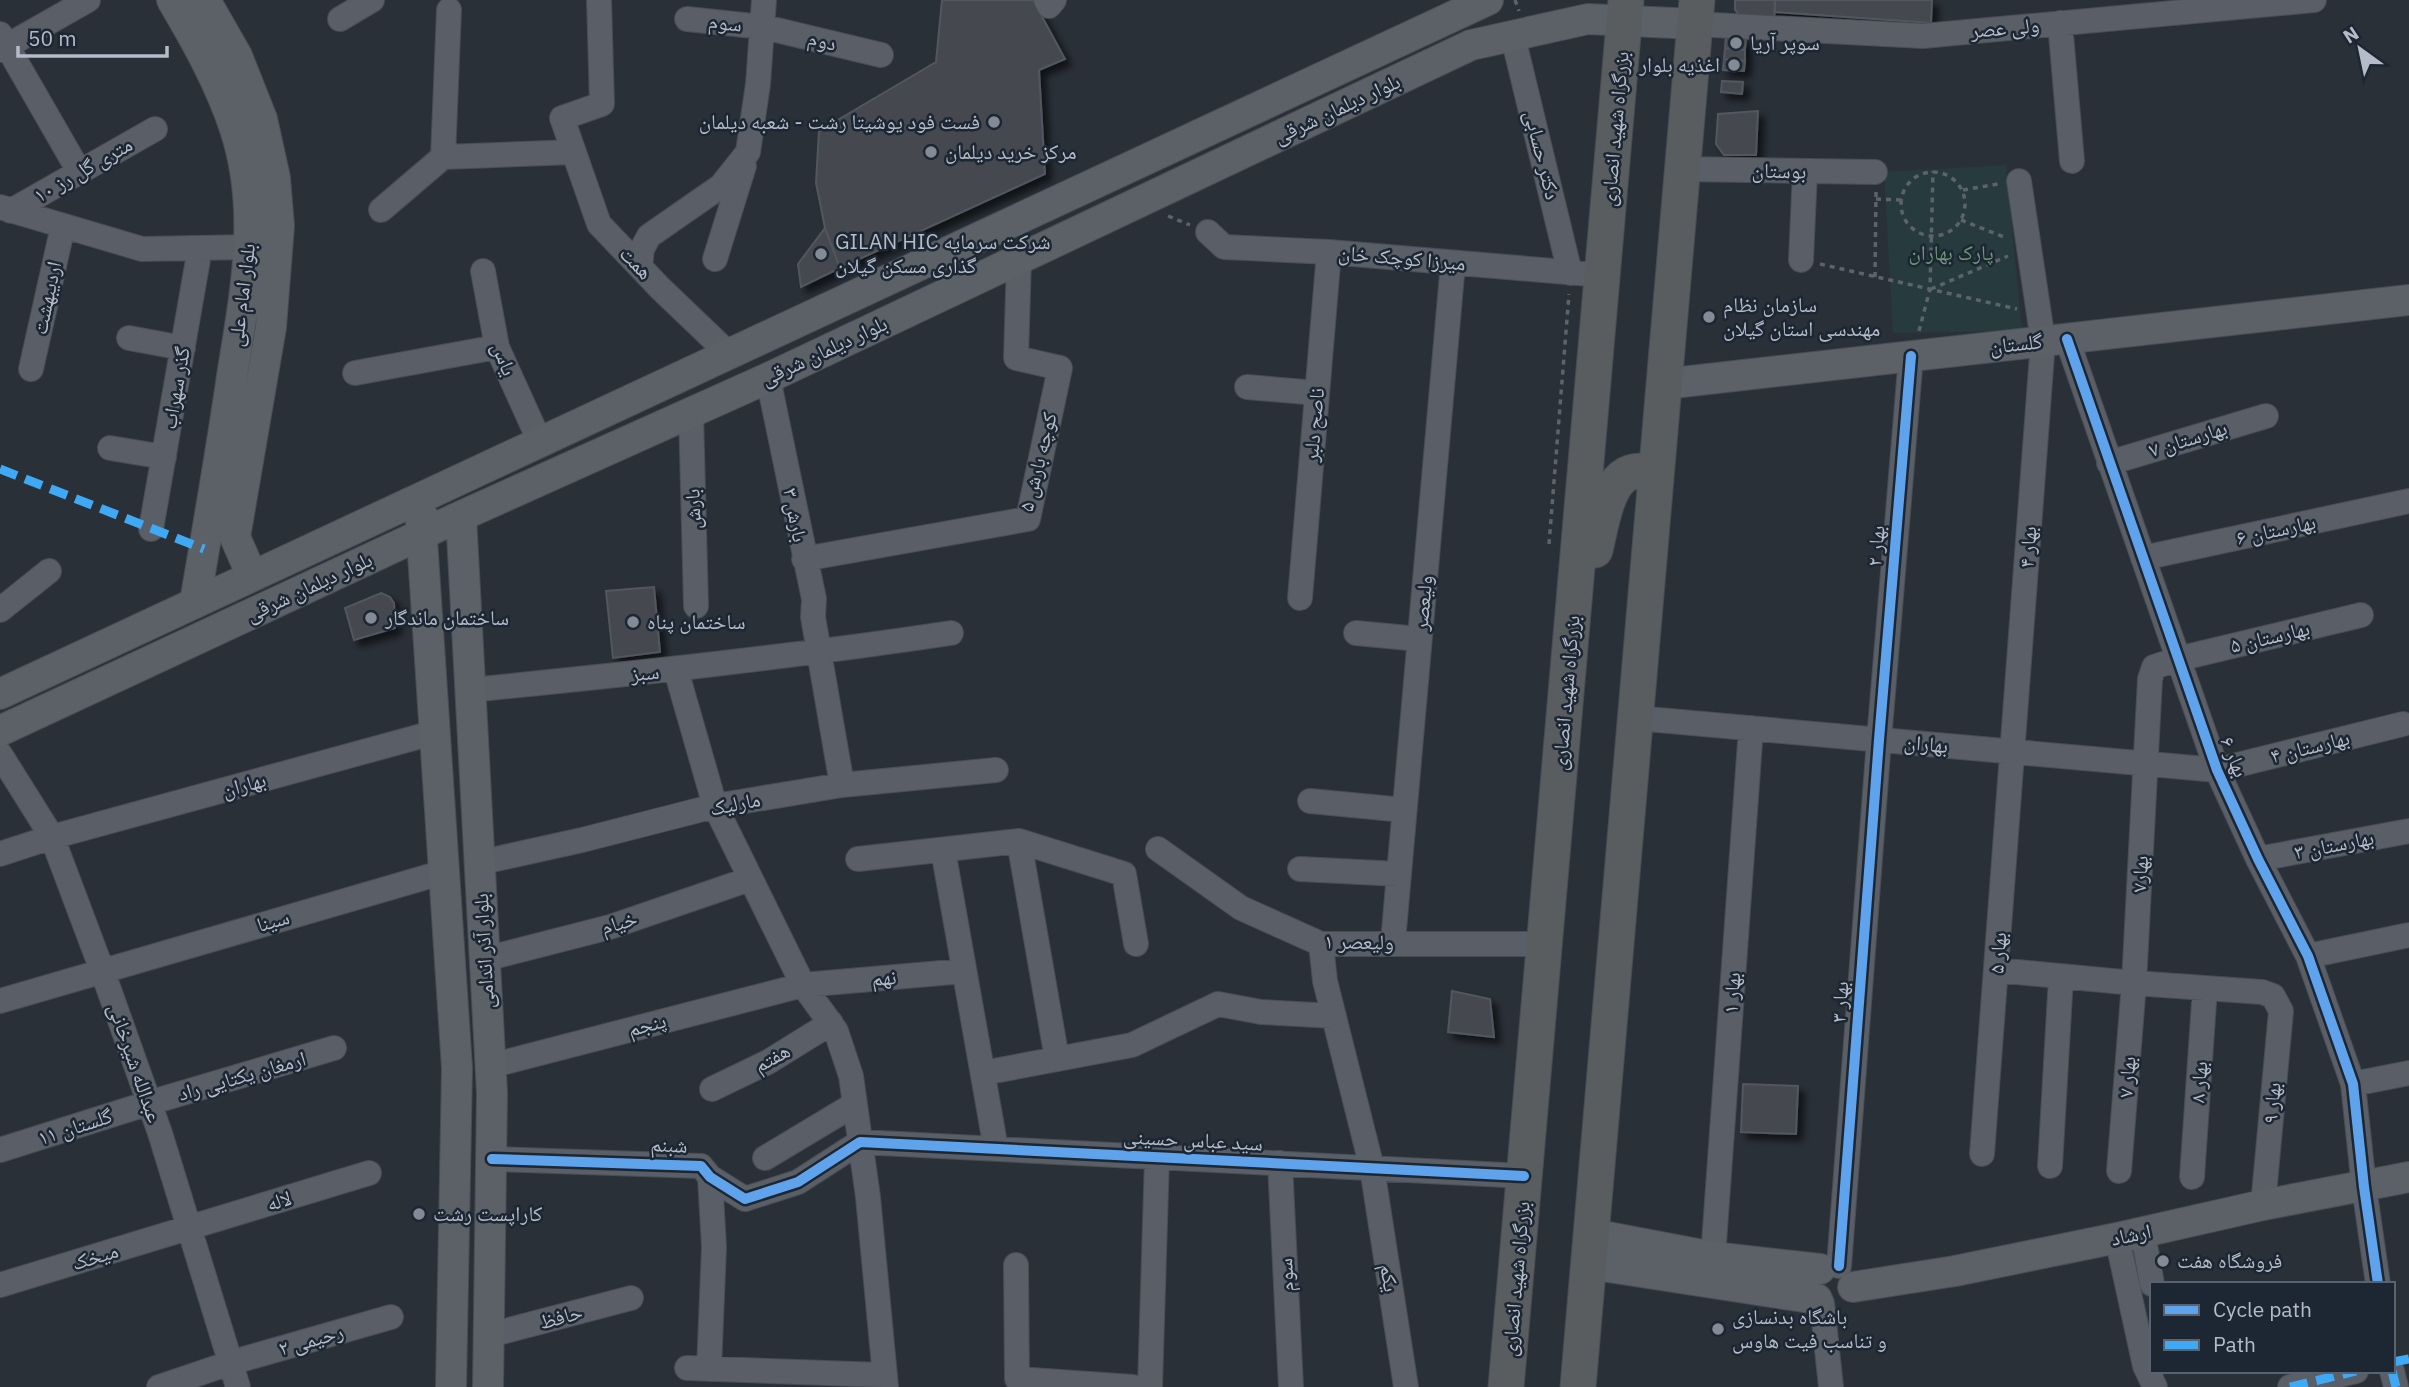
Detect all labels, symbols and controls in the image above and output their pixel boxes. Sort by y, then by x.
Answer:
street label: سوم [707,6,743,39]
street label: ولی عصر [1968,10,2041,44]
scale bar [18,14,166,58]
north arrow [2325,14,2395,84]
text: N [2338,21,2363,49]
street label: دوم [805,23,839,58]
text: 50 m [28,24,77,52]
place label: سوپر آریا [1750,28,1820,56]
marker: سوپر آریا [1728,35,1744,51]
street label: بزرگراه شهید انصاری [1593,50,1635,208]
place label: اغذیه بلوار [1638,50,1720,78]
marker: اغذیه بلوار [1726,57,1742,73]
street label: بلوار دیلمان شرقی [1269,67,1404,150]
place label: فست فود یوشیتا رشت - شعبه دیلمان [699,107,980,135]
street label: دکتر حسابی [1518,107,1568,202]
marker: فست فود یوشیتا رشت - شعبه دیلمان [986,114,1002,130]
street label: ۱۰ متری گل رز [28,130,137,209]
place label: مرکز خرید دیلمان [945,137,1077,165]
marker: مرکز خرید دیلمان [923,144,939,160]
street label: بوستان [1751,156,1807,184]
place label: GILAN HIC شرکت سرمایه گذاری مسکن گیلان [835,227,1050,279]
street label: میرزا کوچک خان [1337,237,1467,277]
park label: پارک بهاران [1908,238,1994,266]
street label: همت [614,239,659,285]
street label: بلوار امام علی [221,242,262,348]
marker: GILAN HIC شرکت سرمایه گذاری مسکن گیلان [813,246,829,262]
street label: اردیبهشت [25,259,67,337]
place label: سازمان نظام مهندسی استان گیلان [1723,290,1880,342]
street label: بلوار دیلمان شرقی [756,309,891,392]
marker: سازمان نظام مهندسی استان گیلان [1701,309,1717,325]
street label: گلستان [1988,326,2044,360]
street label: یاس [486,338,524,379]
street label: گذر سهراب [154,344,196,431]
street label: ناصح دلبر [1296,387,1330,464]
street label: کوچه بارش ۵ [1011,409,1063,514]
street label: بهارستان ۷ [2145,413,2230,463]
street label: بارش ۳ [777,485,815,544]
street label: بارش [677,488,707,530]
street label: بهارستان ۶ [2233,507,2318,551]
street label: بهار ۲ [1859,524,1891,568]
street label: بهار ۴ [2012,525,2042,569]
street label: بلوار دیلمان شرقی [241,545,376,628]
street label: ولیعصر [1406,574,1438,633]
place label: ساختمان ماندگار [384,603,509,631]
place label: ساختمان پناه [647,607,746,635]
marker: ساختمان ماندگار [363,610,379,626]
street label: بهارستان ۵ [2227,613,2312,659]
marker: ساختمان پناه [625,614,641,630]
street label: بزرگراه شهید انصاری [1544,614,1586,772]
street label: سبز [628,657,660,688]
street label: بهارستان ۴ [2267,723,2352,769]
street label: بهاران [1903,727,1949,759]
street label: بهار ۶ [2214,732,2256,781]
street label: بهاران [219,765,269,803]
street label: مارلیک [707,784,763,822]
street label: بهارستان ۳ [2292,823,2376,865]
street label: بهار۷ [2124,855,2154,893]
street label: بلوار آذر اندامی [466,893,500,1009]
street label: سینا [253,902,292,938]
street label: خیام [597,903,641,942]
street label: ولیعصر ۱ [1324,926,1394,956]
street label: بهار ۵ [1982,931,2012,975]
street label: نهم [870,962,898,993]
street label: بهار ۱ [1716,971,1746,1015]
street label: بهار ۳ [1824,980,1854,1024]
street label: عبدالله شیرخانی [102,999,170,1126]
street label: پنجم [625,1006,669,1043]
street label: هفتم [748,1036,795,1079]
street label: ارمغان یکتایی راد [174,1043,309,1107]
street label: بهار ۷ [2110,1055,2142,1099]
street label: بهار ۸ [2183,1060,2213,1104]
street label: بهار ۹ [2255,1081,2287,1125]
street label: گلستان ۱۱ [34,1101,116,1151]
street label: سید عباس حسینی [1122,1121,1264,1157]
street label: شبنم [650,1129,688,1160]
street label: لاله [263,1183,295,1217]
place label: کاراپست رشت [433,1199,543,1227]
street label: بزرگراه شهید انصاری [1494,1200,1536,1358]
marker: کاراپست رشت [411,1206,427,1222]
street label: ارشاد [2108,1216,2154,1252]
street label: میخک [68,1236,121,1276]
place label: فروشگاه هفت [2177,1246,2282,1274]
marker: فروشگاه هفت [2155,1253,2171,1269]
street label: سوم [1270,1257,1301,1293]
street label: یکم [1373,1262,1406,1294]
legend [2150,1282,2395,1373]
text: Cycle path [2213,1295,2312,1323]
street label: حافظ [536,1297,586,1335]
place label: باشگاه بدنسازی و تناسب فیت هاوس [1732,1302,1887,1354]
street label: رحیمی ۲ [275,1316,347,1362]
marker: باشگاه بدنسازی و تناسب فیت هاوس [1710,1321,1726,1337]
text: Path [2213,1330,2256,1358]

